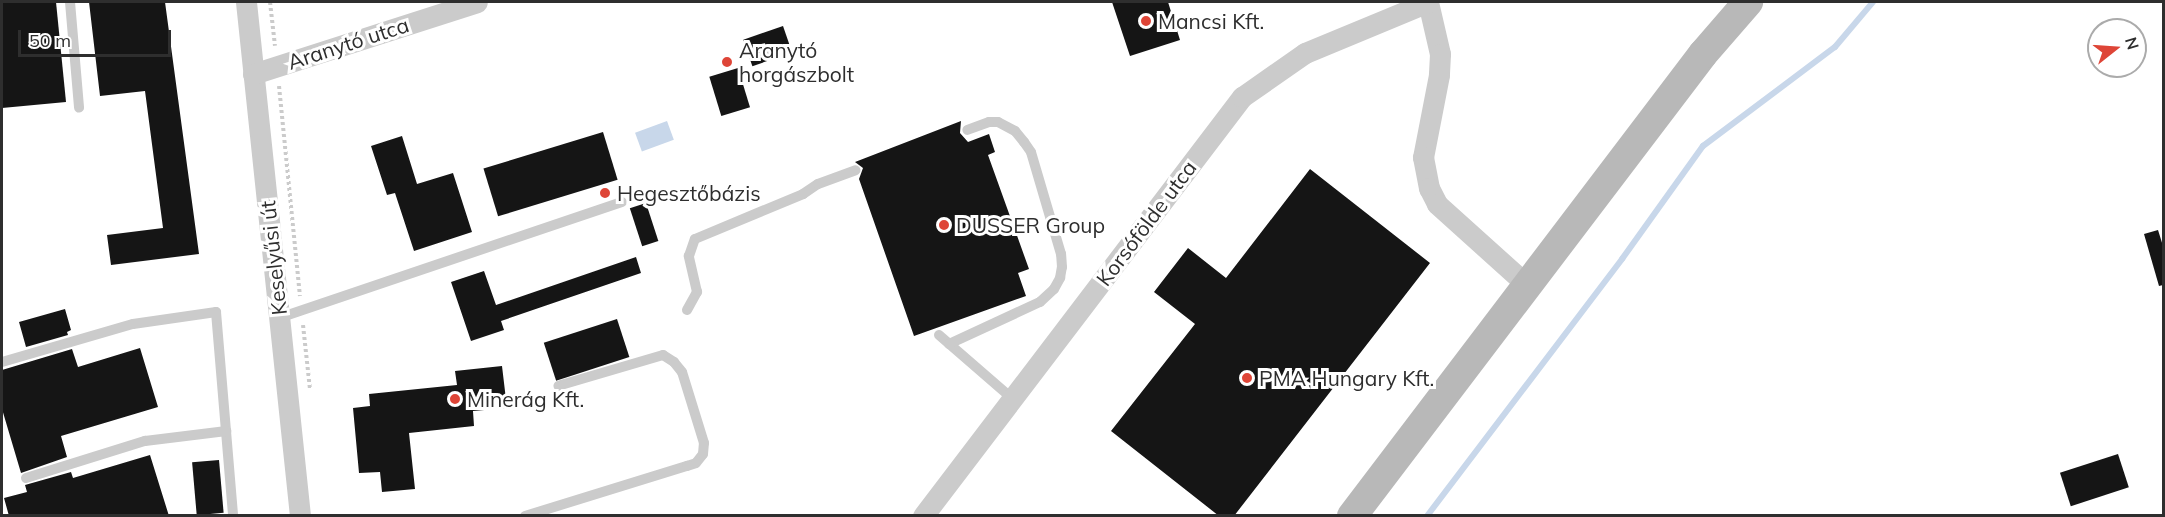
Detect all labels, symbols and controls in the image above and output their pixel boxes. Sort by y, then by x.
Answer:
place label: Mancsi Kft. [1158,8,1264,34]
street label: Aranytó utca [284,12,412,74]
marker: Mancsi Kft. [1139,14,1153,28]
scale bar [21,18,174,56]
north arrow [2087,18,2147,78]
text: 50 m [29,29,71,52]
text: N [2121,35,2144,52]
place label: Aranytó horgászbolt [739,37,854,87]
marker: Aranytó horgászbolt [720,55,734,69]
street label: Korsófölde utca [1091,155,1201,291]
place label: Hegesztőbázis [617,180,761,206]
marker: Hegesztőbázis [598,186,612,200]
street label: Keselyűsi út [254,200,292,316]
place label: DUSSER Group [956,212,1105,238]
marker: DUSSER Group [937,218,951,232]
place label: PMA Hungary Kft. [1259,365,1434,391]
marker: PMA Hungary Kft. [1240,371,1254,385]
place label: Minerág Kft. [467,386,584,412]
marker: Minerág Kft. [448,392,462,406]

